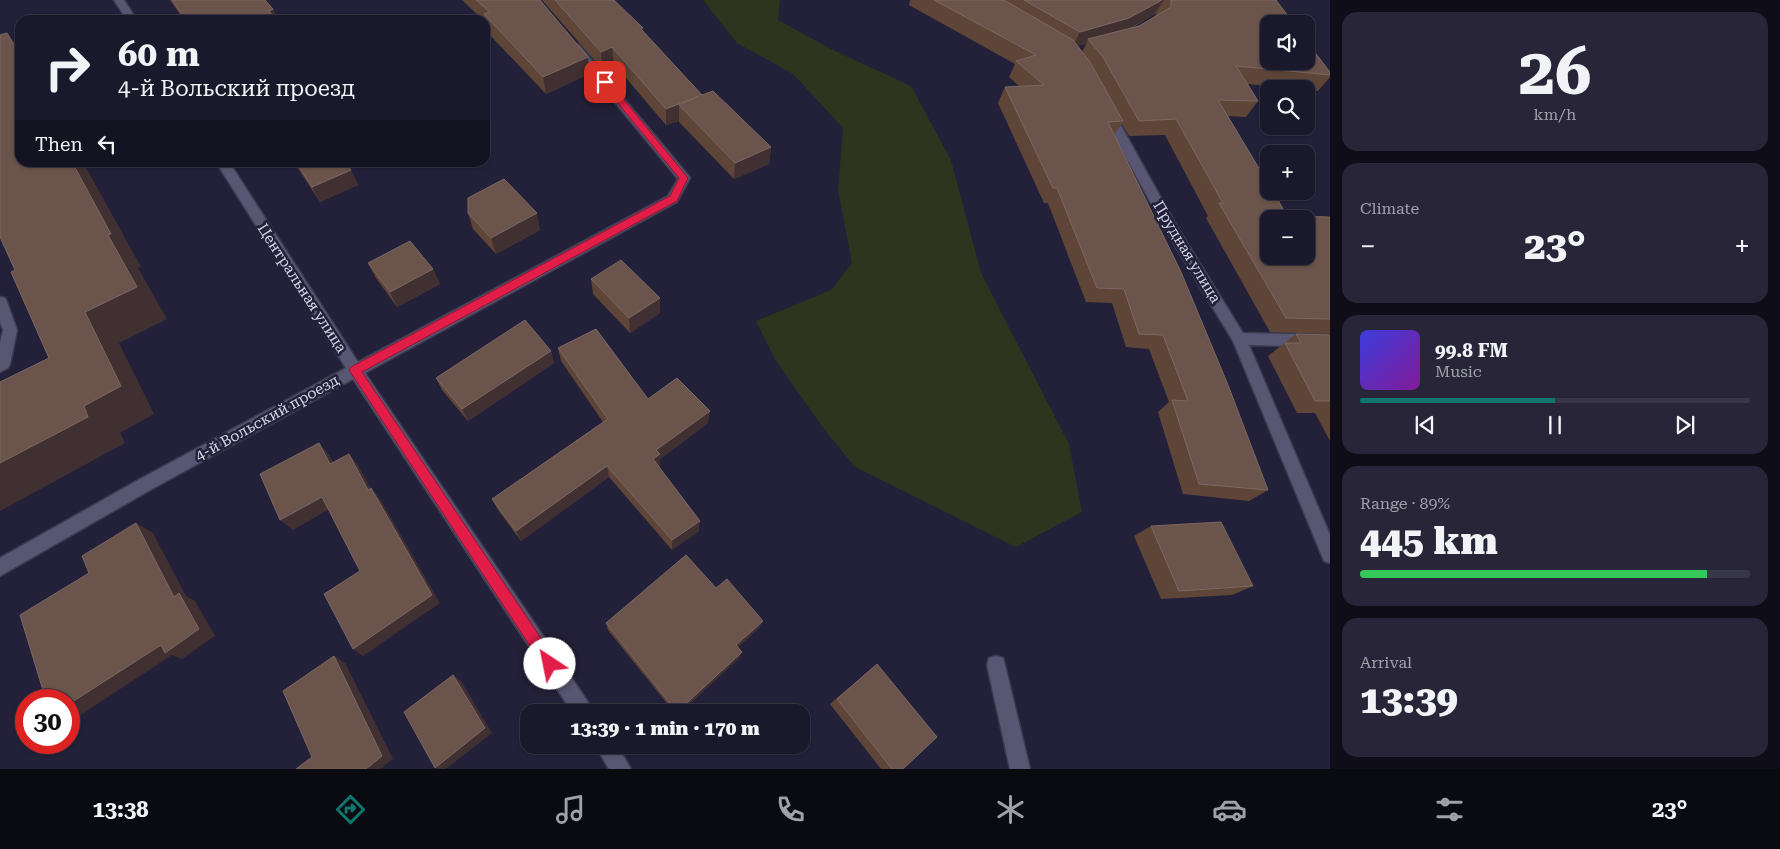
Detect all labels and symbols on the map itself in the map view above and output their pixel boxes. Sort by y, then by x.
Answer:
pin [584,61,626,103]
street label: Прудная улица [1149,198,1225,306]
street label: Центральная улица [254,220,350,356]
street label: 4-й Вольский проезд [192,371,342,465]
position arrow [523,637,575,689]
speed limit sign: 30 [15,689,80,754]

